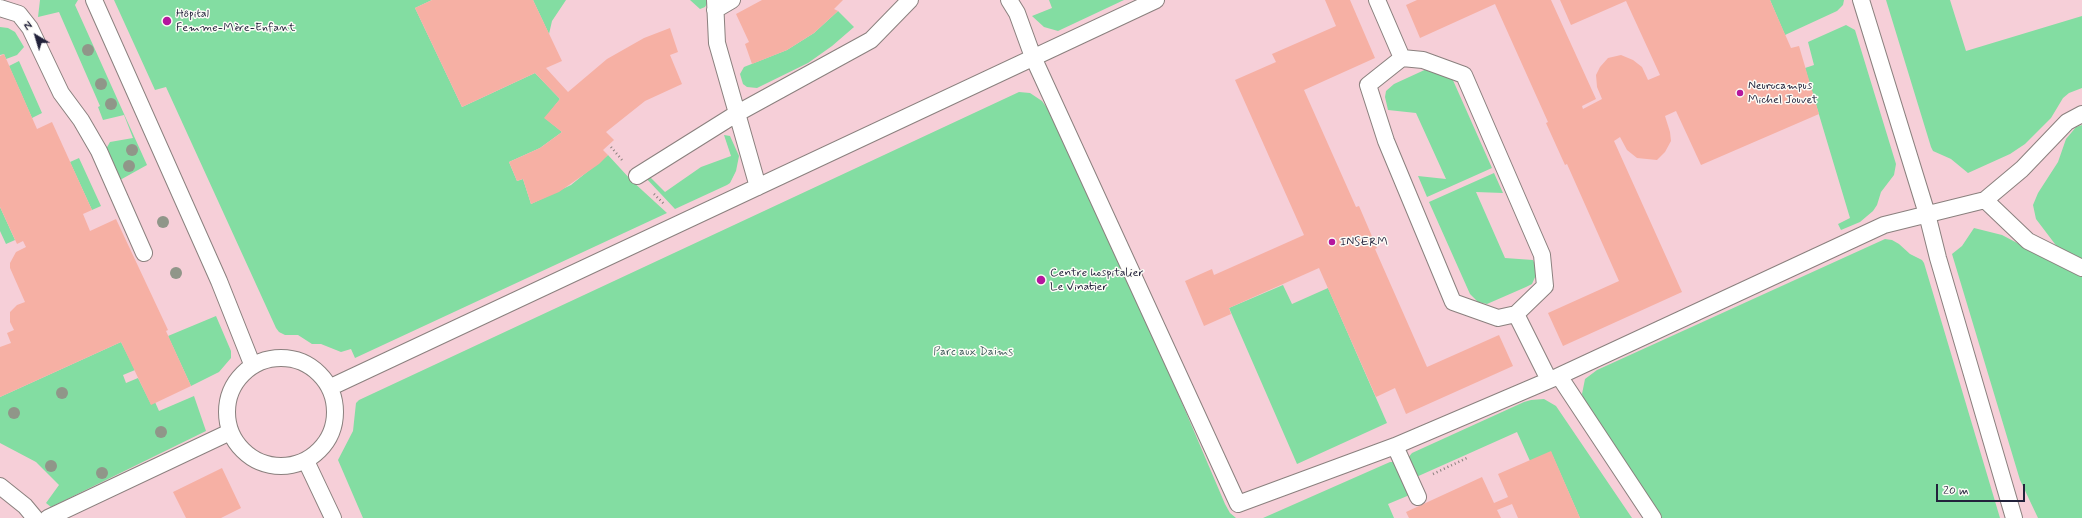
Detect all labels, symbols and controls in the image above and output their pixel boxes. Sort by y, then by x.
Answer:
place label: Hôpital Femme-Mère-Enfant [176,7,295,35]
marker: Hôpital Femme-Mère-Enfant [161,15,173,27]
north arrow [16,16,56,56]
text: N [21,19,36,34]
place label: Neurocampus Michel Jouvet [1748,79,1817,107]
marker: Neurocampus Michel Jouvet [1735,88,1745,98]
place label: INSERM [1340,235,1388,249]
marker: INSERM [1327,237,1337,247]
place label: Centre hospitalier Le Vinatier [1050,266,1143,294]
marker: Centre hospitalier Le Vinatier [1035,274,1047,286]
park label: Parc aux Daims [933,345,1013,359]
scale bar [1938,476,2027,502]
text: 20 m [1943,483,1969,499]

